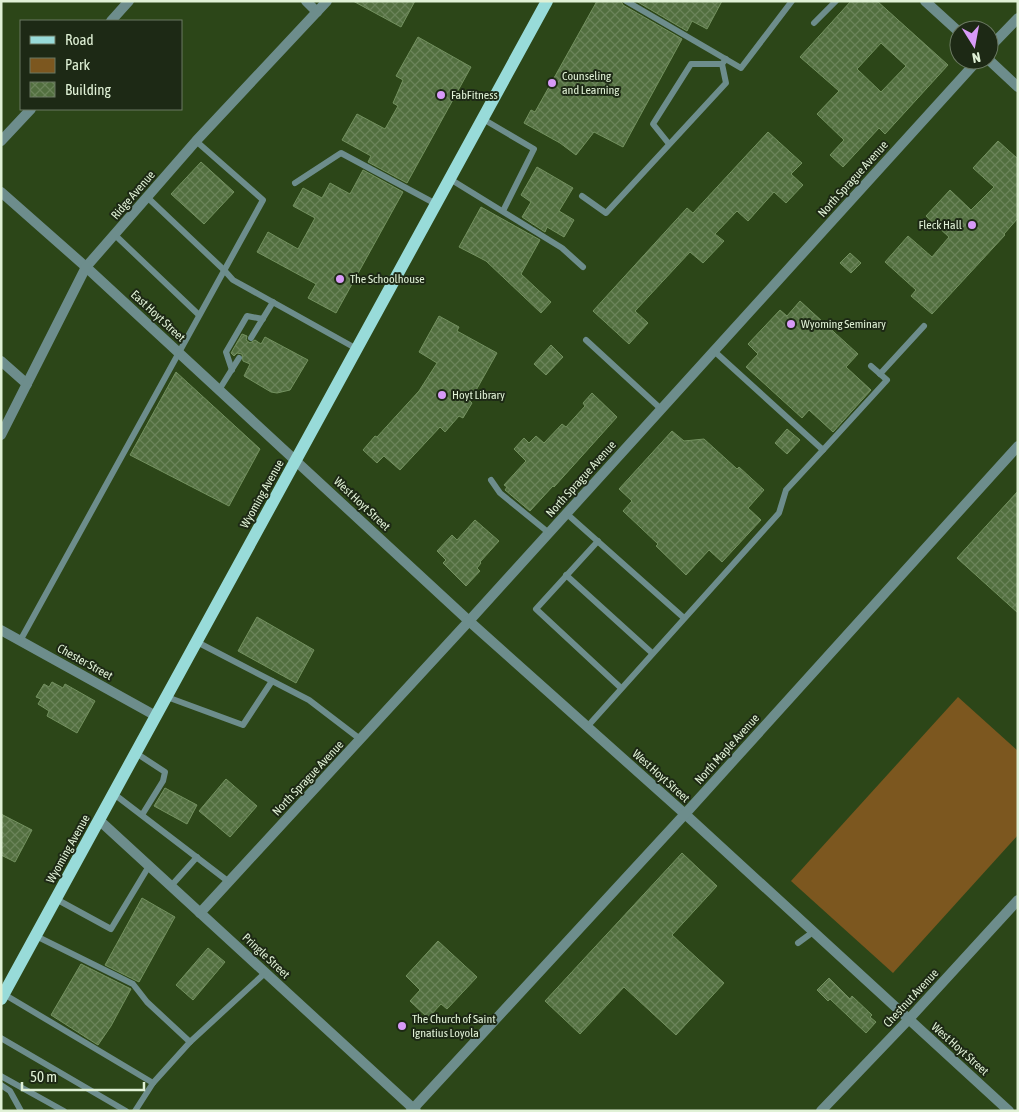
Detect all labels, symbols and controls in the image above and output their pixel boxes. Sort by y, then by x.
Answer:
legend [20,20,182,110]
north arrow [949,20,999,70]
text: Road [65,31,94,48]
text: N [971,49,982,66]
text: Park [65,56,90,73]
place label: Counseling and Learning [562,69,620,97]
marker: Counseling and Learning [546,77,558,89]
text: Building [65,81,111,98]
place label: FabFitness [451,88,498,102]
marker: FabFitness [435,89,447,101]
street label: North Sprague Avenue [815,138,891,220]
street label: Ridge Avenue [108,168,158,222]
place label: Fleck Hall [918,218,963,232]
marker: Fleck Hall [966,219,978,231]
place label: The Schoolhouse [350,272,425,286]
marker: The Schoolhouse [334,273,346,285]
street label: East Hoyt Street [128,287,188,345]
place label: Wyoming Seminary [801,317,886,331]
marker: Wyoming Seminary [785,318,797,330]
place label: Hoyt Library [452,388,505,402]
marker: Hoyt Library [436,389,448,401]
street label: North Sprague Avenue [543,438,619,520]
street label: Wyoming Avenue [237,457,287,531]
street label: West Hoyt Street [331,474,393,534]
street label: Chester Street [55,641,116,683]
street label: North Maple Avenue [692,711,762,787]
street label: North Sprague Avenue [269,737,347,819]
street label: West Hoyt Street [630,747,693,806]
street label: Wyoming Avenue [43,812,93,886]
street label: Pringle Street [239,931,293,982]
street label: Chestnut Avenue [881,966,941,1030]
place label: The Church of Saint Ignatius Loyola [412,1012,496,1040]
marker: The Church of Saint Ignatius Loyola [396,1020,408,1032]
street label: West Hoyt Street [929,1020,992,1079]
scale bar [22,1060,145,1092]
text: 50 m [30,1068,57,1085]

